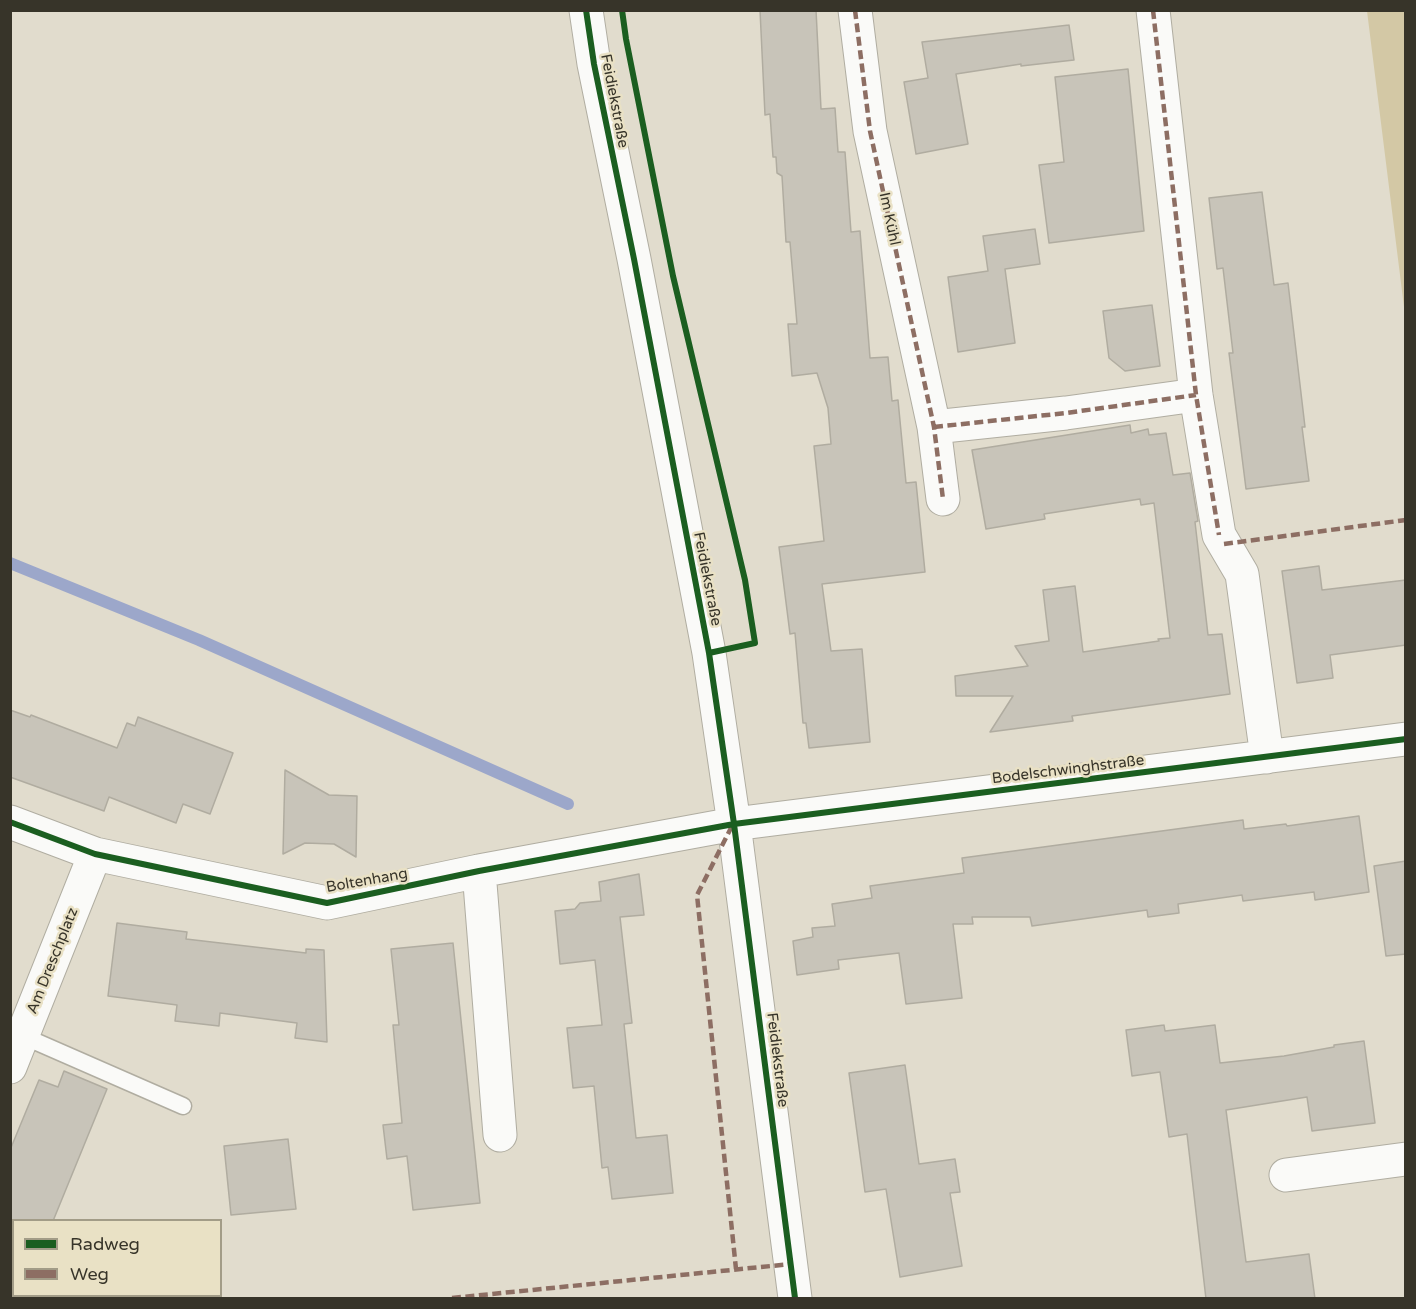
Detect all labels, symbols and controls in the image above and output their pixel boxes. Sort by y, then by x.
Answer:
street label: Feidiekstraße [596,53,632,149]
street label: Im Kühl [875,191,903,247]
street label: Feidiekstraße [689,531,725,627]
street label: Bodelschwinghstraße [991,752,1145,788]
street label: Boltenhang [325,865,409,897]
street label: Am Dreschplatz [24,905,82,1017]
street label: Feidiekstraße [762,1012,792,1108]
legend [12,1219,222,1297]
text: Radweg [70,1233,140,1255]
text: Weg [70,1263,109,1285]

